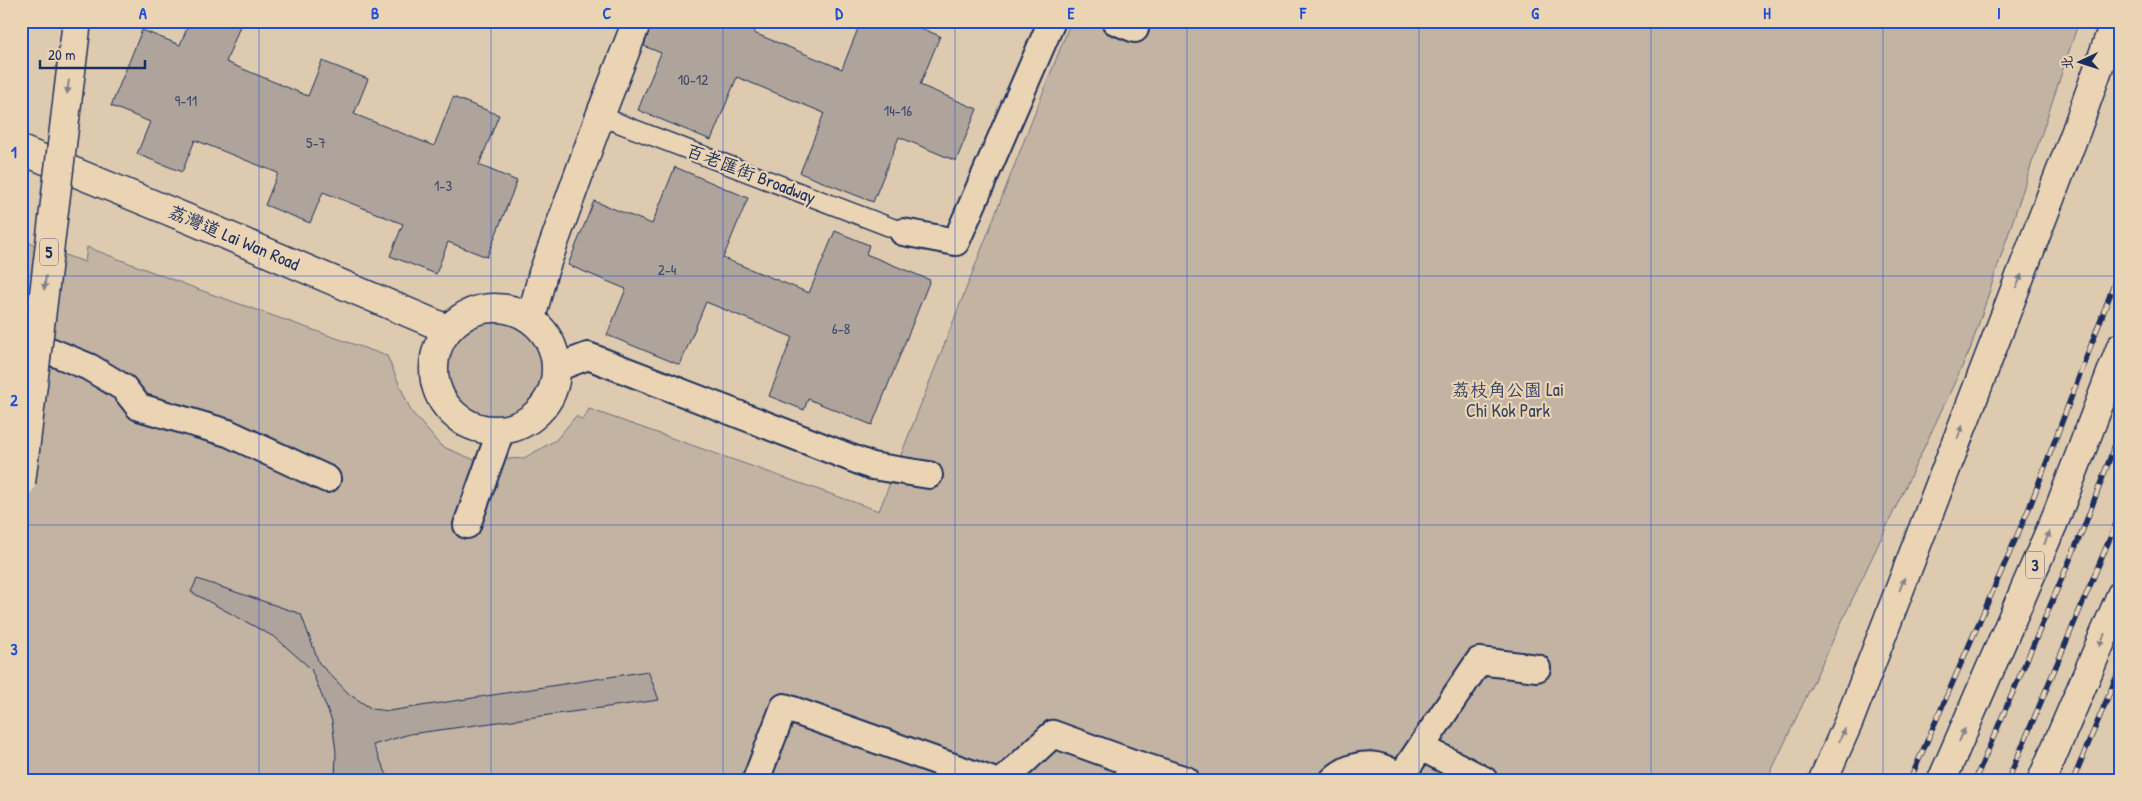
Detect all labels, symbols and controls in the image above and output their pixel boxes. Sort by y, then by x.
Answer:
text: A [139,2,147,24]
text: B [371,2,379,24]
text: C [603,2,612,24]
text: D [835,2,843,24]
text: E [1067,2,1075,24]
text: F [1299,2,1307,24]
text: G [1531,2,1539,24]
text: H [1763,2,1771,24]
text: I [1997,2,2001,24]
scale bar [40,38,145,70]
north arrow [2054,38,2104,88]
text: 20 m [48,44,75,65]
text: 北 [2057,55,2076,71]
house number: 10-12 [678,69,708,90]
one-way arrow [64,79,72,95]
house number: 9-11 [175,90,197,111]
house number: 14-16 [884,100,912,121]
house number: 5-7 [306,132,326,153]
street label: 百老匯街 Broadway [683,137,820,210]
text: 1 [11,141,17,163]
house number: 1-3 [434,175,452,196]
street label: 荔灣道 Lai Wan Road [165,199,304,276]
road number: 5 [40,238,58,266]
house number: 2-4 [658,259,677,280]
one-way arrow [2015,274,2023,288]
one-way arrow [41,275,49,291]
house number: 6-8 [832,318,850,339]
park label: 荔枝角公園 Lai Chi Kok Park [1452,377,1564,423]
text: 2 [10,389,18,411]
one-way arrow [1956,424,1964,439]
one-way arrow [2043,530,2051,545]
road number: 3 [2026,552,2044,578]
one-way arrow [1898,577,1906,591]
one-way arrow [2097,633,2105,647]
text: 3 [10,638,18,660]
one-way arrow [1839,728,1847,742]
one-way arrow [1958,728,1966,742]

